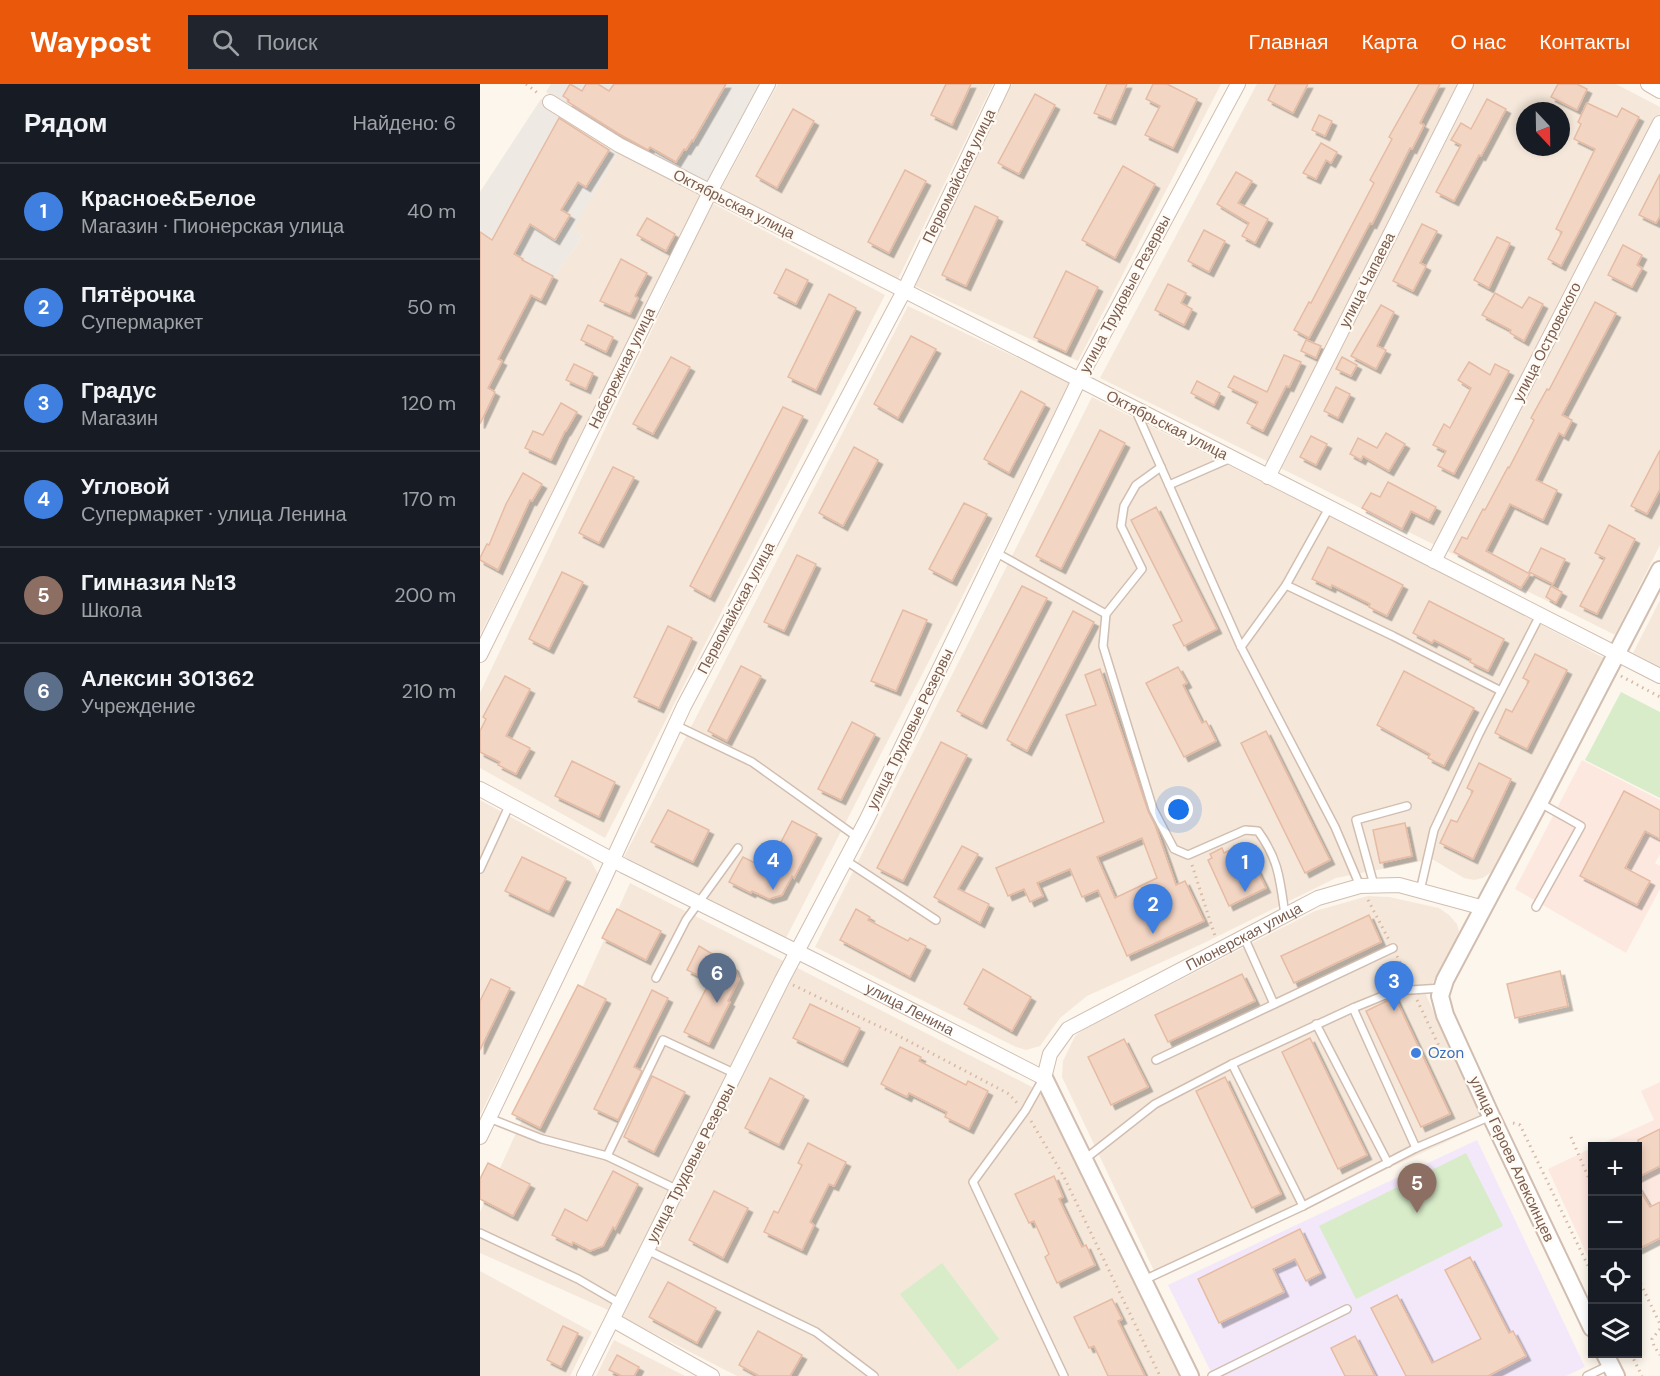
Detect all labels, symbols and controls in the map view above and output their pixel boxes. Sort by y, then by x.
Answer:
search box [188,15,608,69]
text: Waypost [30,24,152,61]
icon: search [209,26,242,59]
text: Поиск [257,28,318,57]
text: Главная [1248,28,1328,56]
text: Карта [1361,28,1418,56]
text: О нас [1451,28,1506,56]
text: Контакты [1539,28,1630,56]
north arrow [1516,102,1570,156]
street label: Первомайская улица [918,105,1000,246]
text: Рядом [24,106,107,140]
text: Найдено: 6 [352,110,456,136]
street label: Октябрьская улица [670,165,799,244]
text: Красное&Белое [81,184,256,213]
text: 1 [40,198,47,224]
text: 40 m [407,198,456,224]
street label: улица Трудовые Резервы [1075,211,1175,377]
text: Магазин · Пионерская улица [81,213,344,239]
street label: улица Чапаева [1334,228,1400,331]
street label: улица Островского [1508,279,1586,405]
text: Пятёрочка [81,280,195,309]
text: 2 [38,294,49,320]
text: 50 m [407,294,456,320]
street label: Набережная улица [584,303,660,432]
text: Супермаркет [81,309,203,335]
text: Градус [81,376,156,405]
street label: Октябрьская улица [1103,386,1232,465]
text: 3 [37,390,50,416]
text: 120 m [402,390,456,416]
text: Магазин [81,405,158,431]
text: Угловой [81,472,170,501]
text: 4 [37,486,50,512]
text: 170 m [403,486,456,512]
text: Супермаркет · улица Ленина [81,501,347,527]
street label: Первомайская улица [693,538,780,677]
text: Гимназия №13 [81,568,237,597]
text: 5 [37,582,50,608]
text: 200 m [394,582,456,608]
text: Школа [81,597,142,623]
street label: улица Трудовые Резервы [862,645,958,813]
text: Алексин 301362 [81,664,254,693]
text: 6 [37,678,50,704]
text: 210 m [401,678,456,704]
text: Учреждение [81,693,196,719]
your location [1164,795,1193,824]
pin: 4 [754,840,792,890]
pin: 1 [1226,842,1264,892]
pin: 2 [1134,884,1172,934]
street label: Пионерская улица [1182,898,1306,975]
pin: 6 [698,954,736,1003]
pin: 3 [1374,962,1414,1011]
street label: улица Ленина [862,978,958,1040]
place label: Ozon [1428,1043,1464,1063]
marker: Ozon [1409,1046,1423,1060]
street label: улица Героев Алексинцев [1465,1073,1559,1245]
street label: улица Трудовые Резервы [642,1080,740,1246]
map controls [1588,1142,1642,1358]
button: + [1588,1142,1642,1196]
pin: 5 [1398,1164,1436,1213]
button: − [1588,1196,1642,1250]
button: locate [1588,1250,1642,1304]
button: layers [1588,1304,1642,1358]

